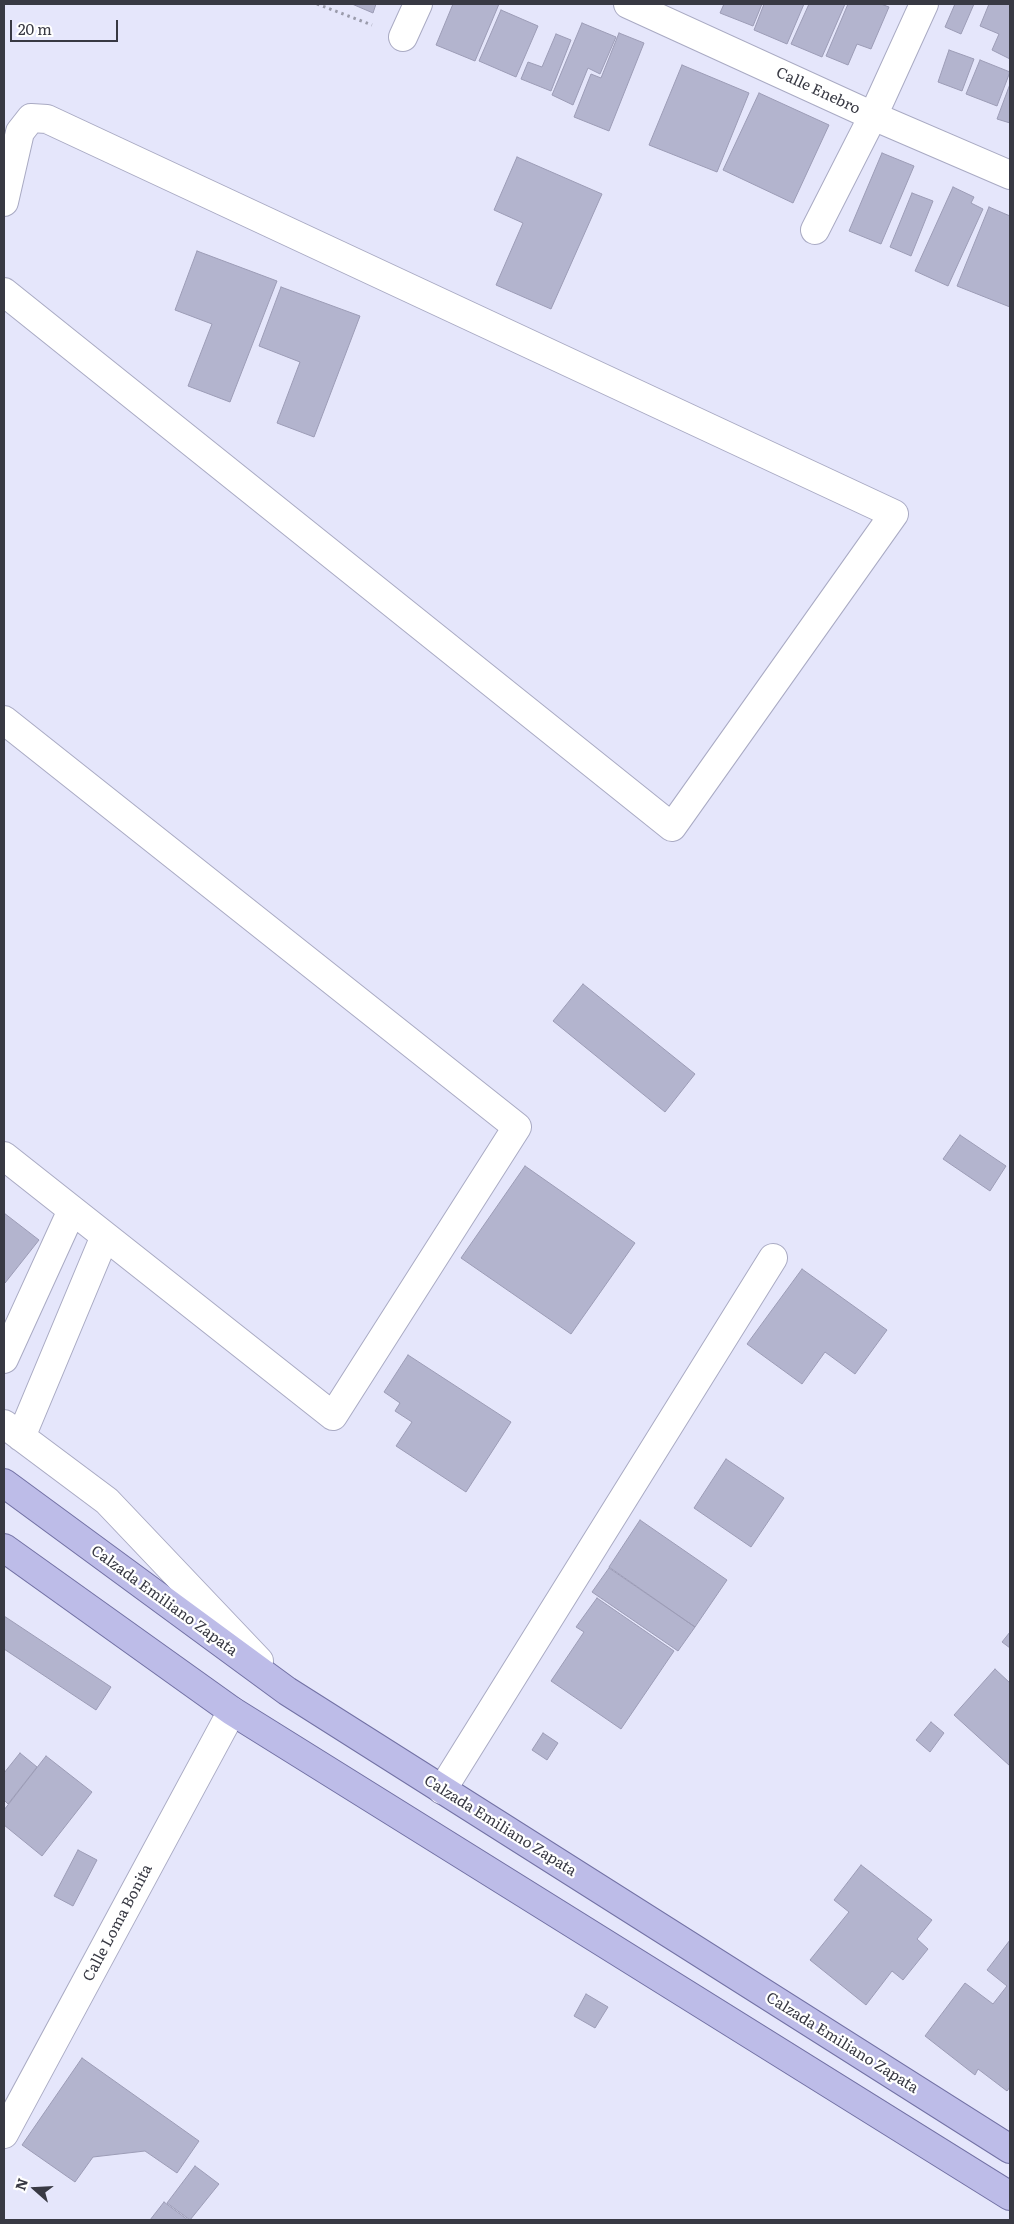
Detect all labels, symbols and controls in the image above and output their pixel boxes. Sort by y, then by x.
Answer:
scale bar [12,10,120,42]
text: 20 m [18,17,52,40]
street label: Calle Enebro [773,64,863,118]
street label: Calzada Emiliano Zapata [87,1542,241,1660]
street label: Calzada Emiliano Zapata [420,1772,580,1880]
street label: Calle Loma Bonita [80,1861,156,1985]
street label: Calzada Emiliano Zapata [762,1989,922,2097]
north arrow [10,2164,60,2214]
text: N [9,2175,32,2193]

